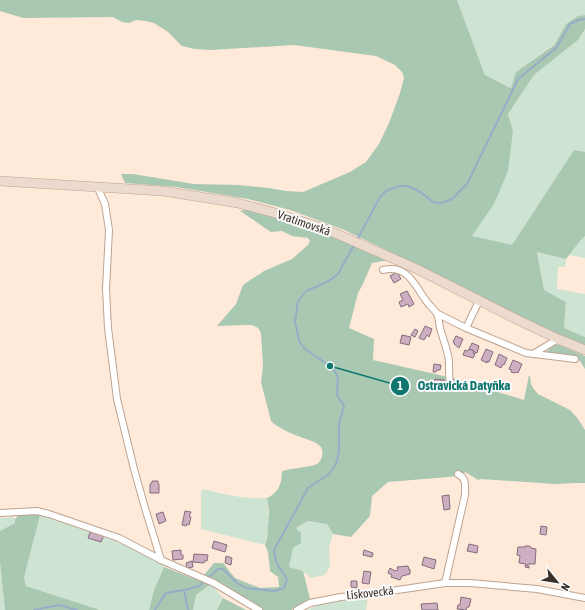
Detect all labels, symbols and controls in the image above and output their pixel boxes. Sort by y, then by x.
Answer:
street label: Vratimovská [276,207,332,239]
callout: Ostravická Datyňka [390,373,519,398]
text: Ostravická Datyňka [418,378,510,393]
text: 1 [397,379,403,393]
north arrow [537,562,577,602]
text: N [559,581,572,593]
street label: Lískovecká [346,584,394,602]

